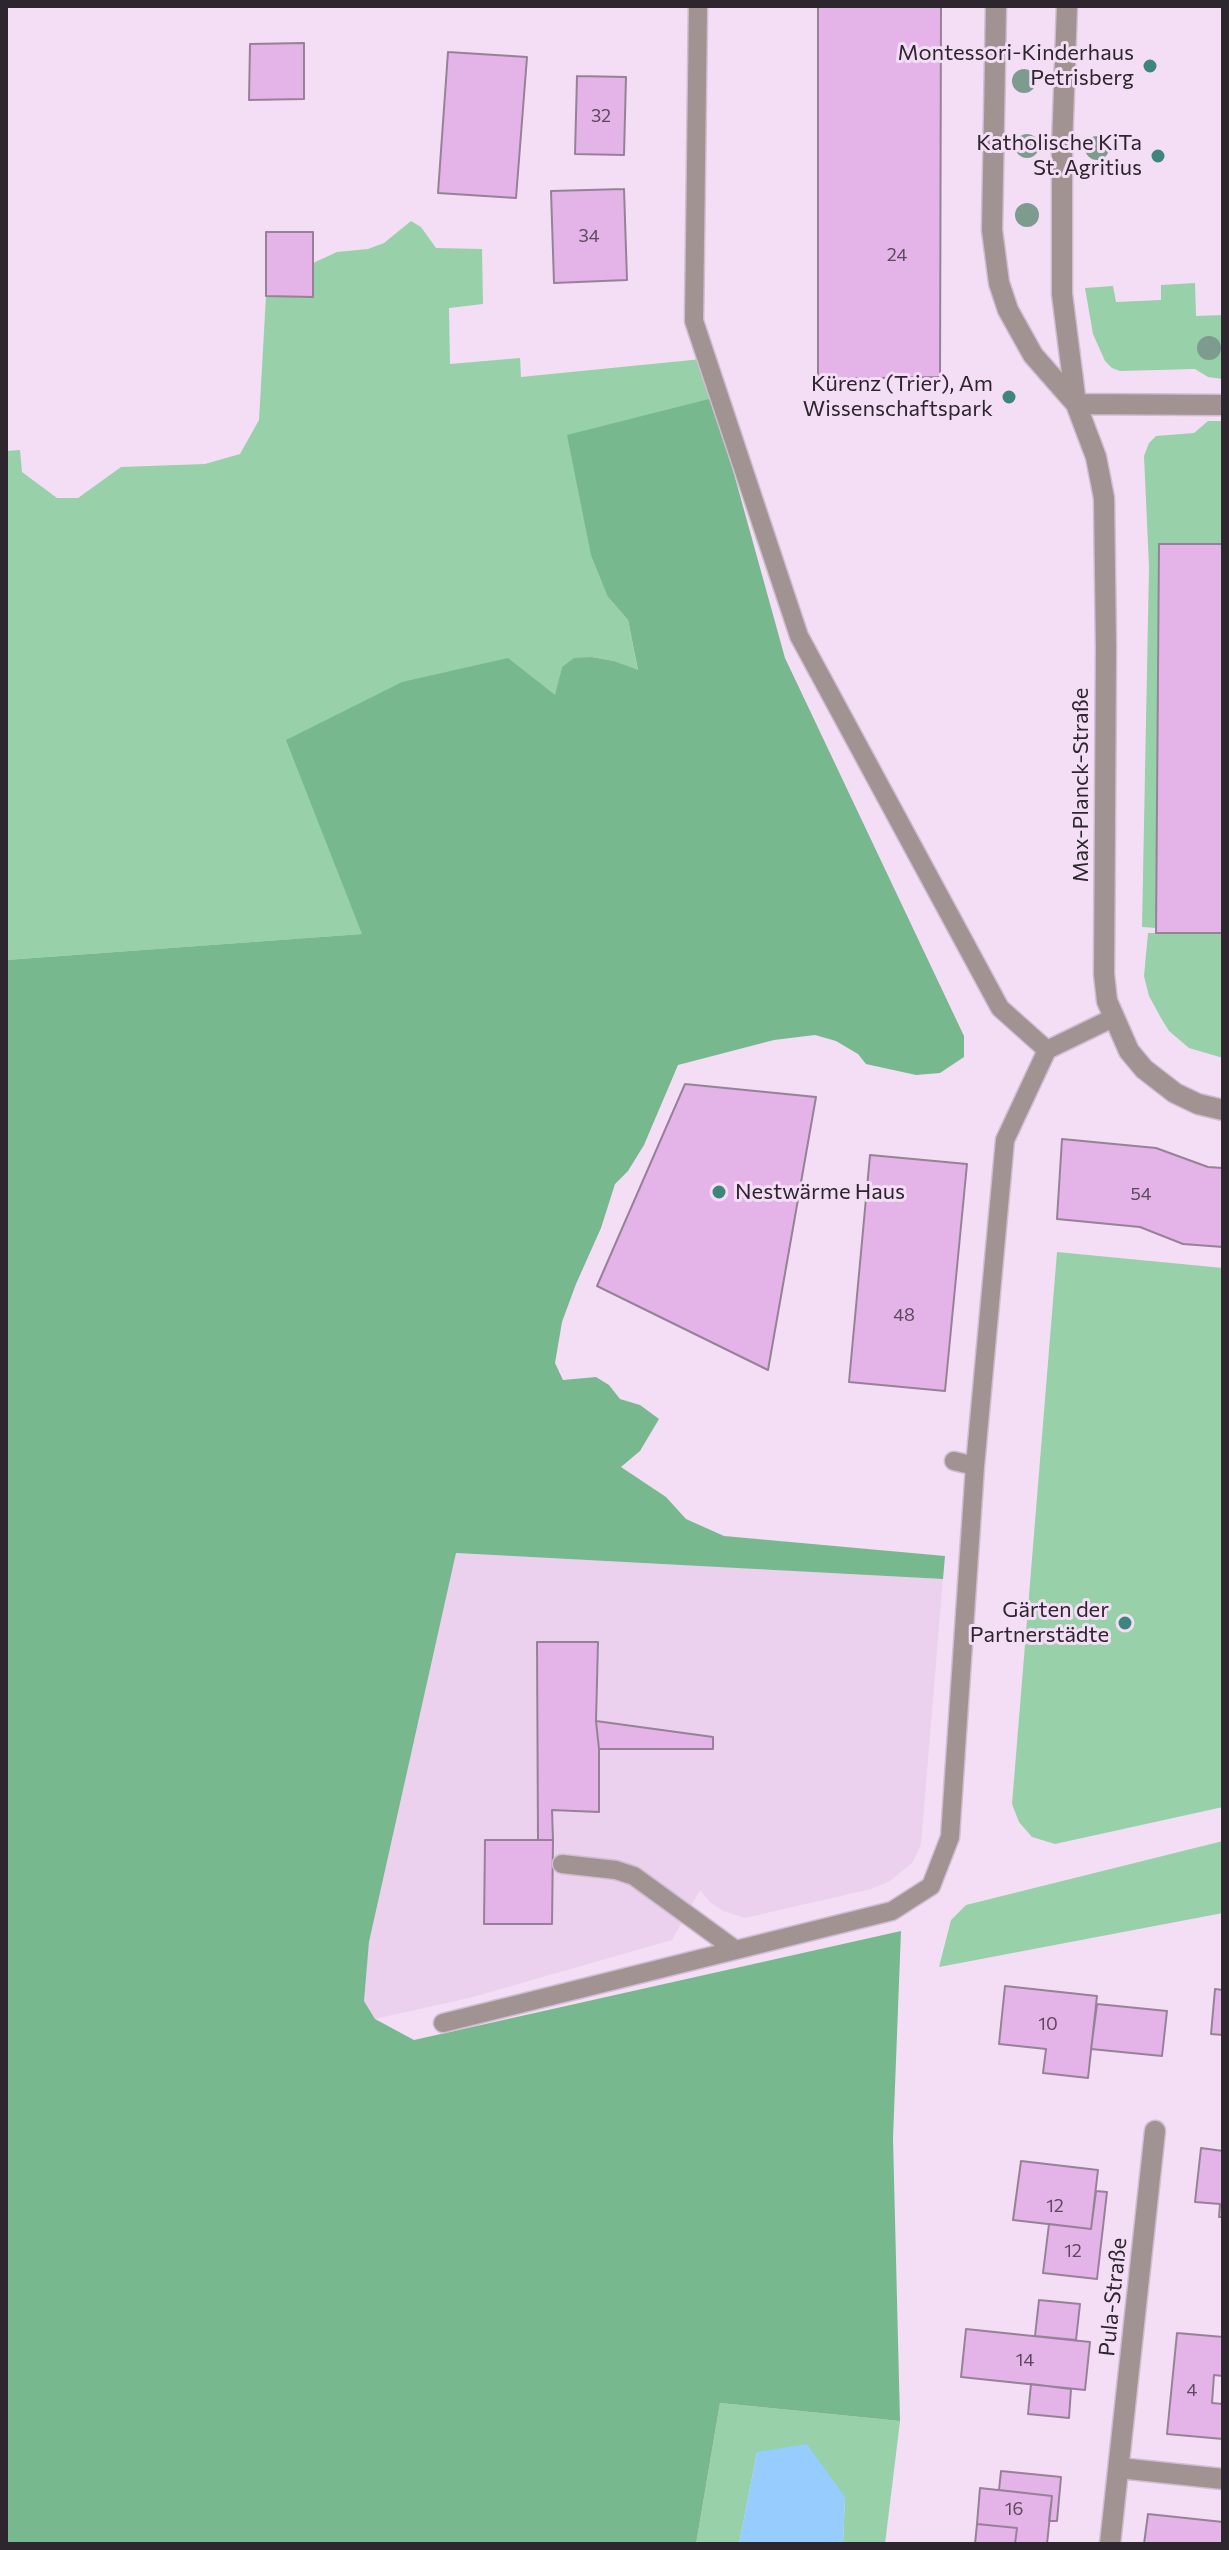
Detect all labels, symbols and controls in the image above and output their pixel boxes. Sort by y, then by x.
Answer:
place label: Montessori-Kinderhaus Petrisberg [897,40,1134,92]
marker: Montessori-Kinderhaus Petrisberg [1141,57,1159,75]
house number: 32 [591,105,611,127]
place label: Katholische KiTa St. Agritius [976,130,1142,182]
marker: Katholische KiTa St. Agritius [1149,147,1167,165]
house number: 34 [578,225,600,247]
house number: 24 [887,244,907,266]
place label: Kürenz (Trier), Am Wissenschaftspark [803,371,993,422]
marker: Kürenz (Trier), Am Wissenschaftspark [1000,388,1018,406]
street label: Max-Planck-Straße [1068,688,1094,882]
place label: Nestwärme Haus [735,1179,905,1205]
marker: Nestwärme Haus [710,1183,728,1201]
house number: 54 [1130,1183,1152,1205]
house number: 48 [893,1304,915,1326]
place label: Gärten der Partnerstädte [970,1597,1109,1648]
marker: Gärten der Partnerstädte [1116,1614,1134,1632]
house number: 10 [1038,2013,1058,2035]
house number: 12 [1046,2195,1064,2217]
street label: Pula-Straße [1094,2236,1132,2358]
house number: 12 [1064,2240,1082,2262]
house number: 14 [1016,2349,1034,2371]
house number: 4 [1187,2379,1197,2401]
house number: 16 [1005,2498,1023,2520]

